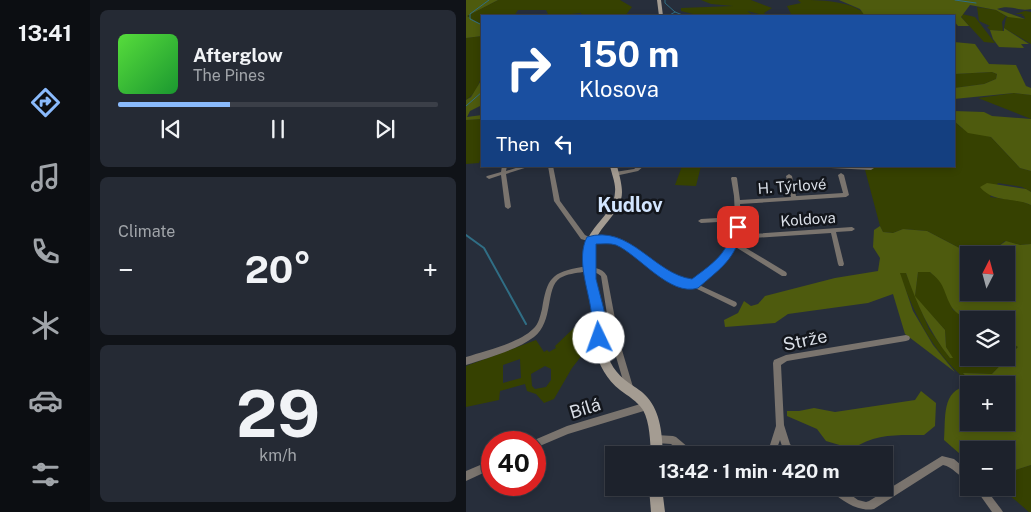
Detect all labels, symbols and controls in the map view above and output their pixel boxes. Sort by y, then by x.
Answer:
text: 13:41 [18,20,72,46]
text: 150 m [579,34,679,75]
icon: right [496,35,561,100]
text: Afterglow [193,44,283,66]
text: The Pines [193,66,265,85]
text: Klosova [579,76,659,102]
icon: directions [28,85,63,120]
icon: previous [157,115,185,143]
icon: pause [264,115,292,143]
icon: next [371,115,399,143]
icon: left [550,130,578,158]
text: Then [496,133,540,155]
icon: music [28,160,63,195]
street label: H. Týrlové [757,175,827,197]
district label: Kudlov [597,193,663,217]
pin [717,206,759,248]
street label: Koldova [780,209,836,229]
icon: arrive [724,213,752,241]
text: Climate [118,222,175,241]
icon: phone [28,234,63,269]
north arrow [960,246,1015,301]
map controls [960,246,1015,496]
text: 20° [245,247,311,292]
text: − [118,253,134,286]
text: + [422,253,438,286]
icon: climate [28,308,63,343]
position arrow [572,311,624,363]
button: layers [960,311,1015,366]
street label: Strže [781,325,829,355]
text: 29 [236,375,320,452]
button: + [960,376,1015,431]
icon: car [28,383,63,418]
street label: Bílá [567,393,603,423]
speed limit sign: 40 [481,431,546,496]
button: − [960,441,1015,496]
text: km/h [259,446,297,465]
icon: filters [28,457,63,492]
text: 13:42 · 1 min · 420 m [658,460,840,482]

